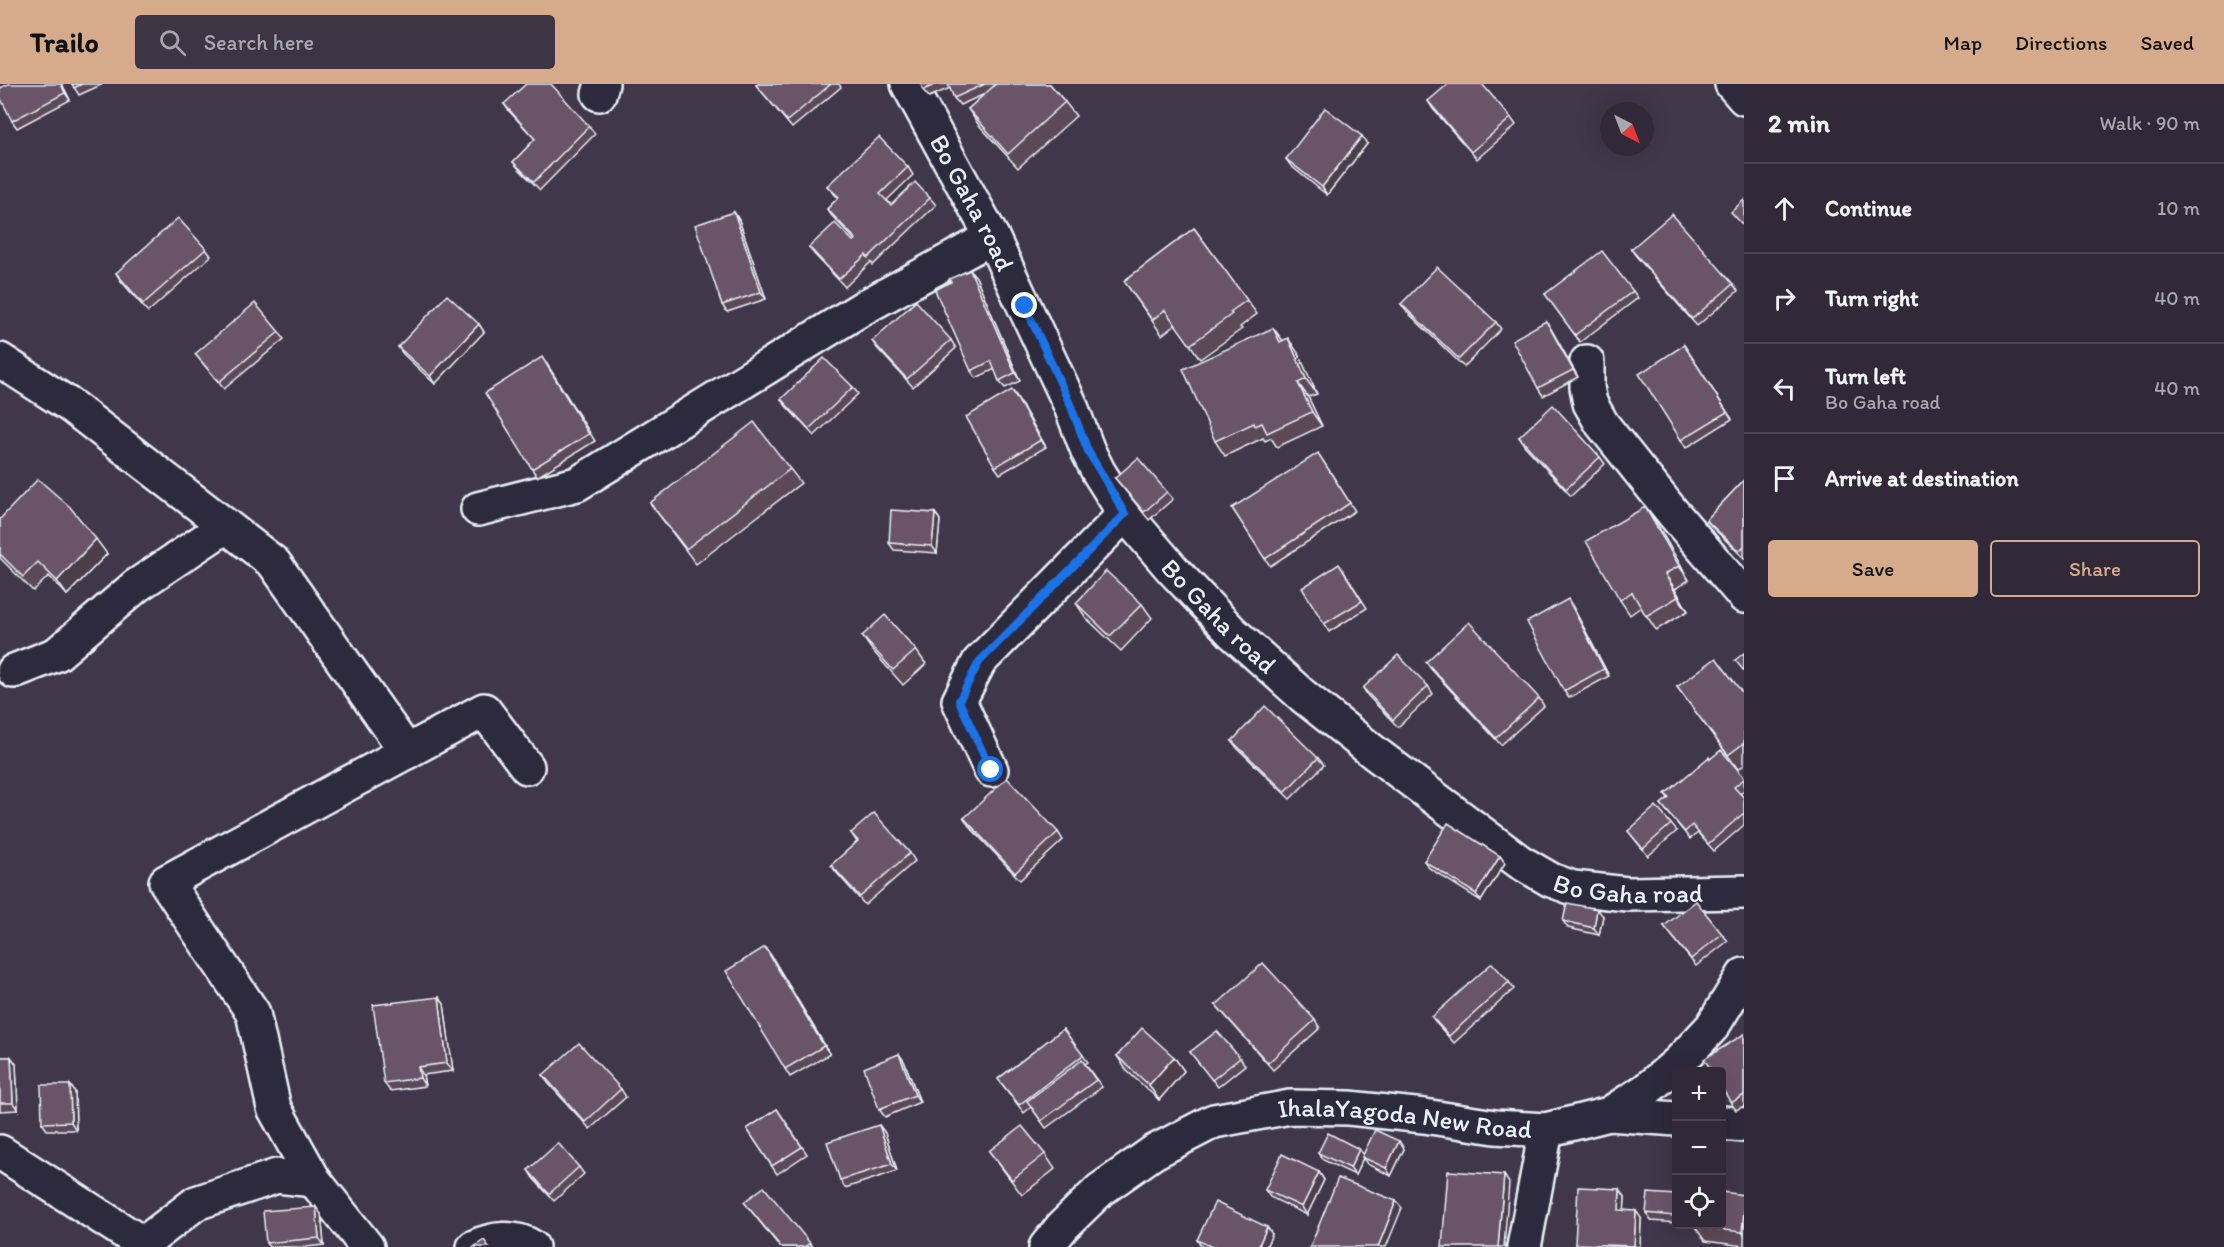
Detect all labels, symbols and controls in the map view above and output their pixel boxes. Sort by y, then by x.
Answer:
search box [135,15,555,69]
text: Trailo [30,25,99,59]
icon: search [156,26,189,59]
text: Search here [204,29,314,56]
text: Map [1944,30,1982,55]
text: Directions [2015,30,2107,55]
text: Saved [2140,30,2194,55]
north arrow [1600,102,1654,156]
text: 2 min [1768,107,1830,139]
text: Walk · 90 m [2099,111,2200,135]
street label: Bo Gaha road [923,129,1022,276]
icon: ahead [1768,192,1801,225]
text: Continue [1825,195,1912,222]
text: 10 m [2157,196,2200,220]
icon: right [1768,282,1801,315]
text: Turn right [1825,285,1919,312]
text: 40 m [2154,286,2200,310]
route end [1011,292,1037,318]
text: Turn left [1825,363,1906,390]
icon: left [1768,372,1801,405]
text: 40 m [2154,376,2200,400]
text: Bo Gaha road [1825,390,1940,414]
icon: arrive [1768,462,1801,495]
text: Arrive at destination [1825,465,2019,492]
button: Save [1768,540,1978,597]
button: Share [1990,540,2200,597]
street label: Bo Gaha road [1154,552,1283,680]
route start [977,756,1003,782]
street label: Bo Gaha road [1549,866,1703,911]
map controls [1672,1067,1726,1229]
button: + [1672,1067,1726,1121]
street label: IhalaYagoda New Road [1275,1091,1533,1145]
button: − [1672,1121,1726,1175]
button: locate [1672,1175,1726,1229]

